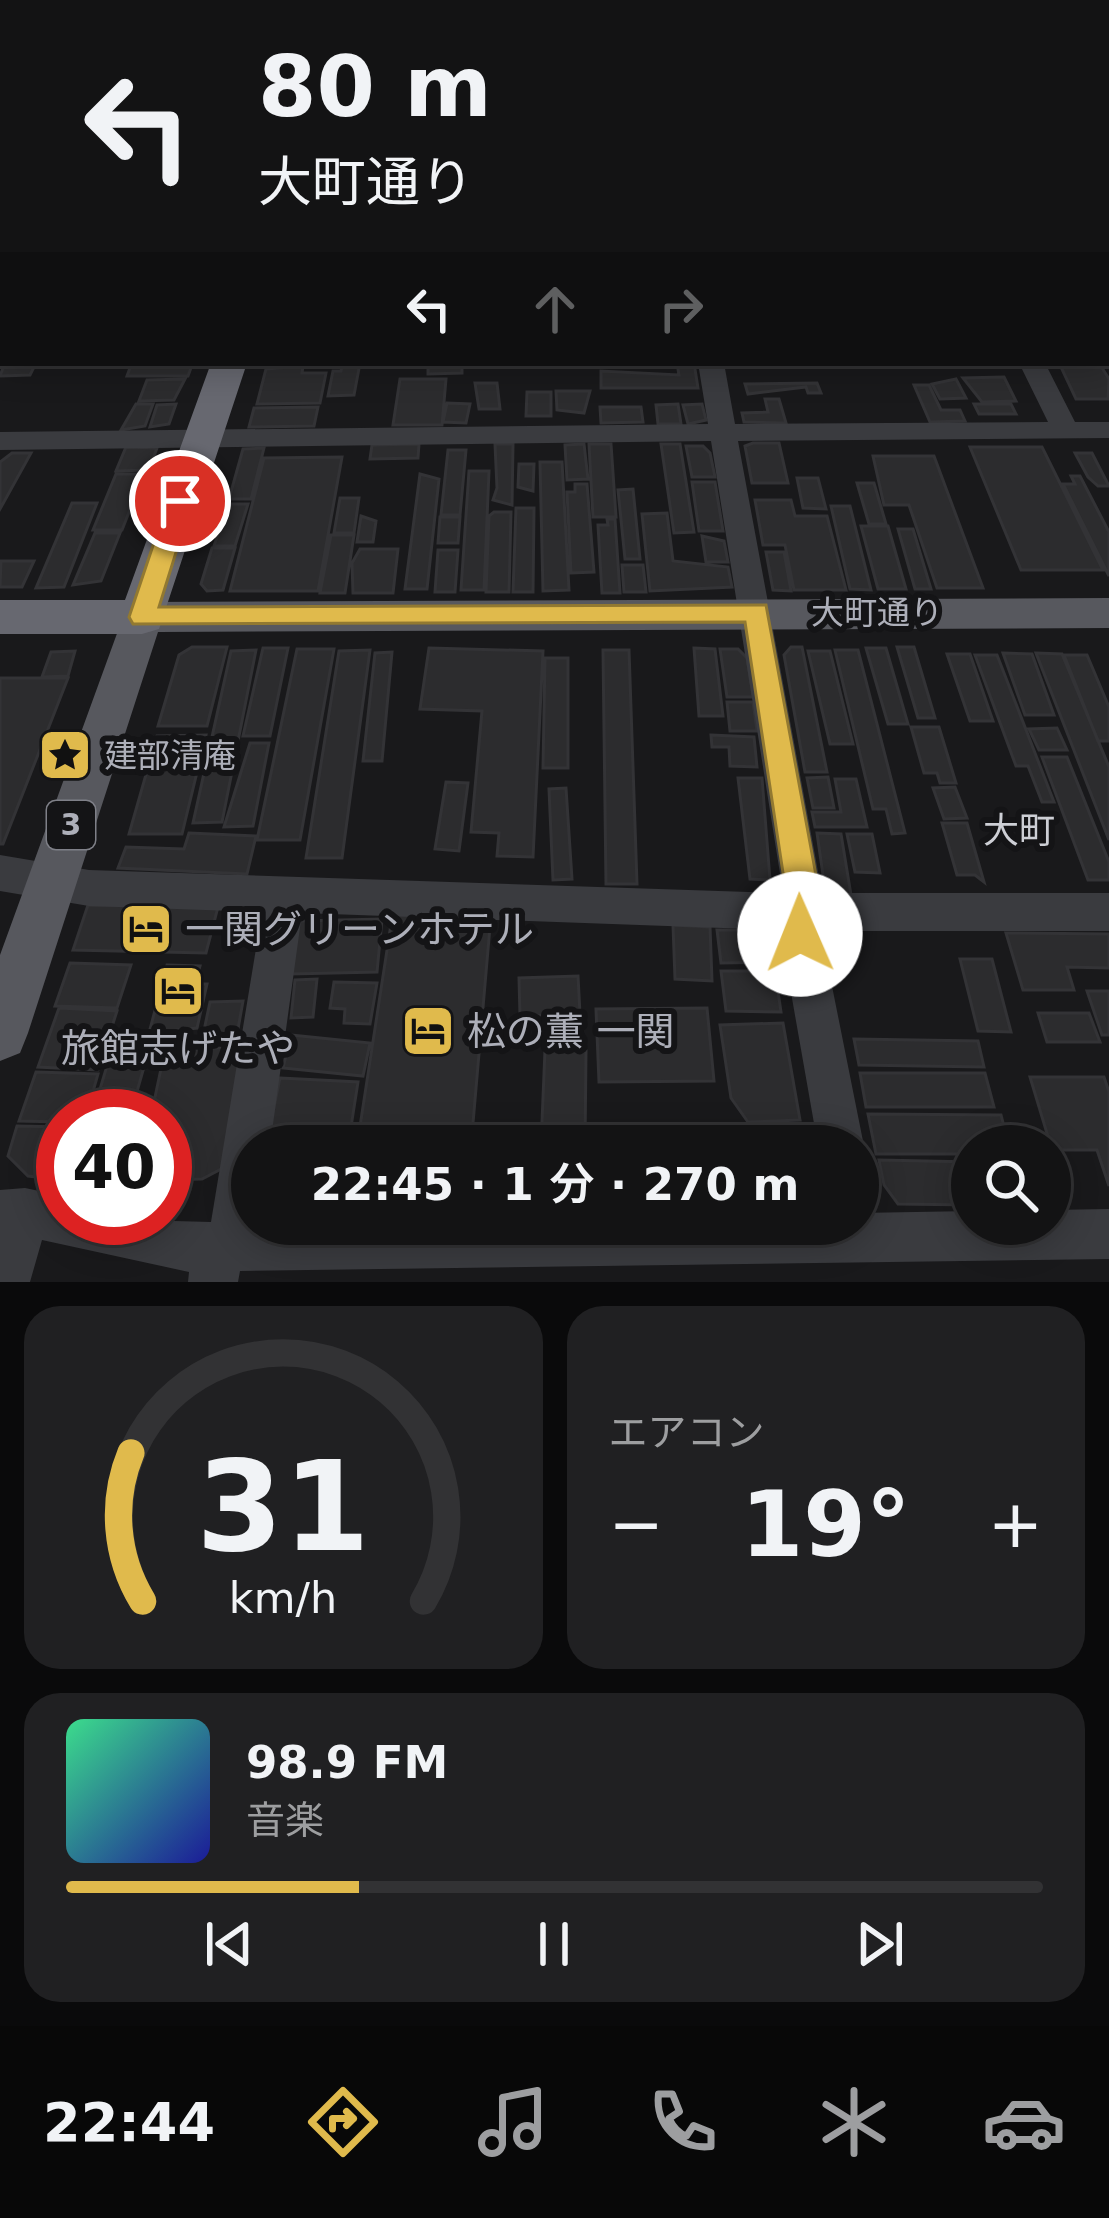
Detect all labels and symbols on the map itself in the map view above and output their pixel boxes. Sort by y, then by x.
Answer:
pin [129,450,231,552]
street label: 大町通り [811,593,943,632]
place icon: 建部清庵 [37,727,93,783]
place label: 建部清庵 [104,736,236,775]
road number: 3 [47,801,95,849]
district label: 大町 [983,810,1055,851]
position arrow [737,871,863,997]
hotel icon: 一関グリーンホテル [118,901,174,957]
place label: 一関グリーンホテル [185,907,534,952]
hotel icon: 旅館志げたや [150,963,206,1019]
hotel icon: 松の薫 一関 [400,1003,456,1059]
place label: 松の薫 一関 [467,1009,674,1054]
place label: 旅館志げたや [61,1026,295,1071]
speed limit sign: 40 [36,1089,192,1245]

